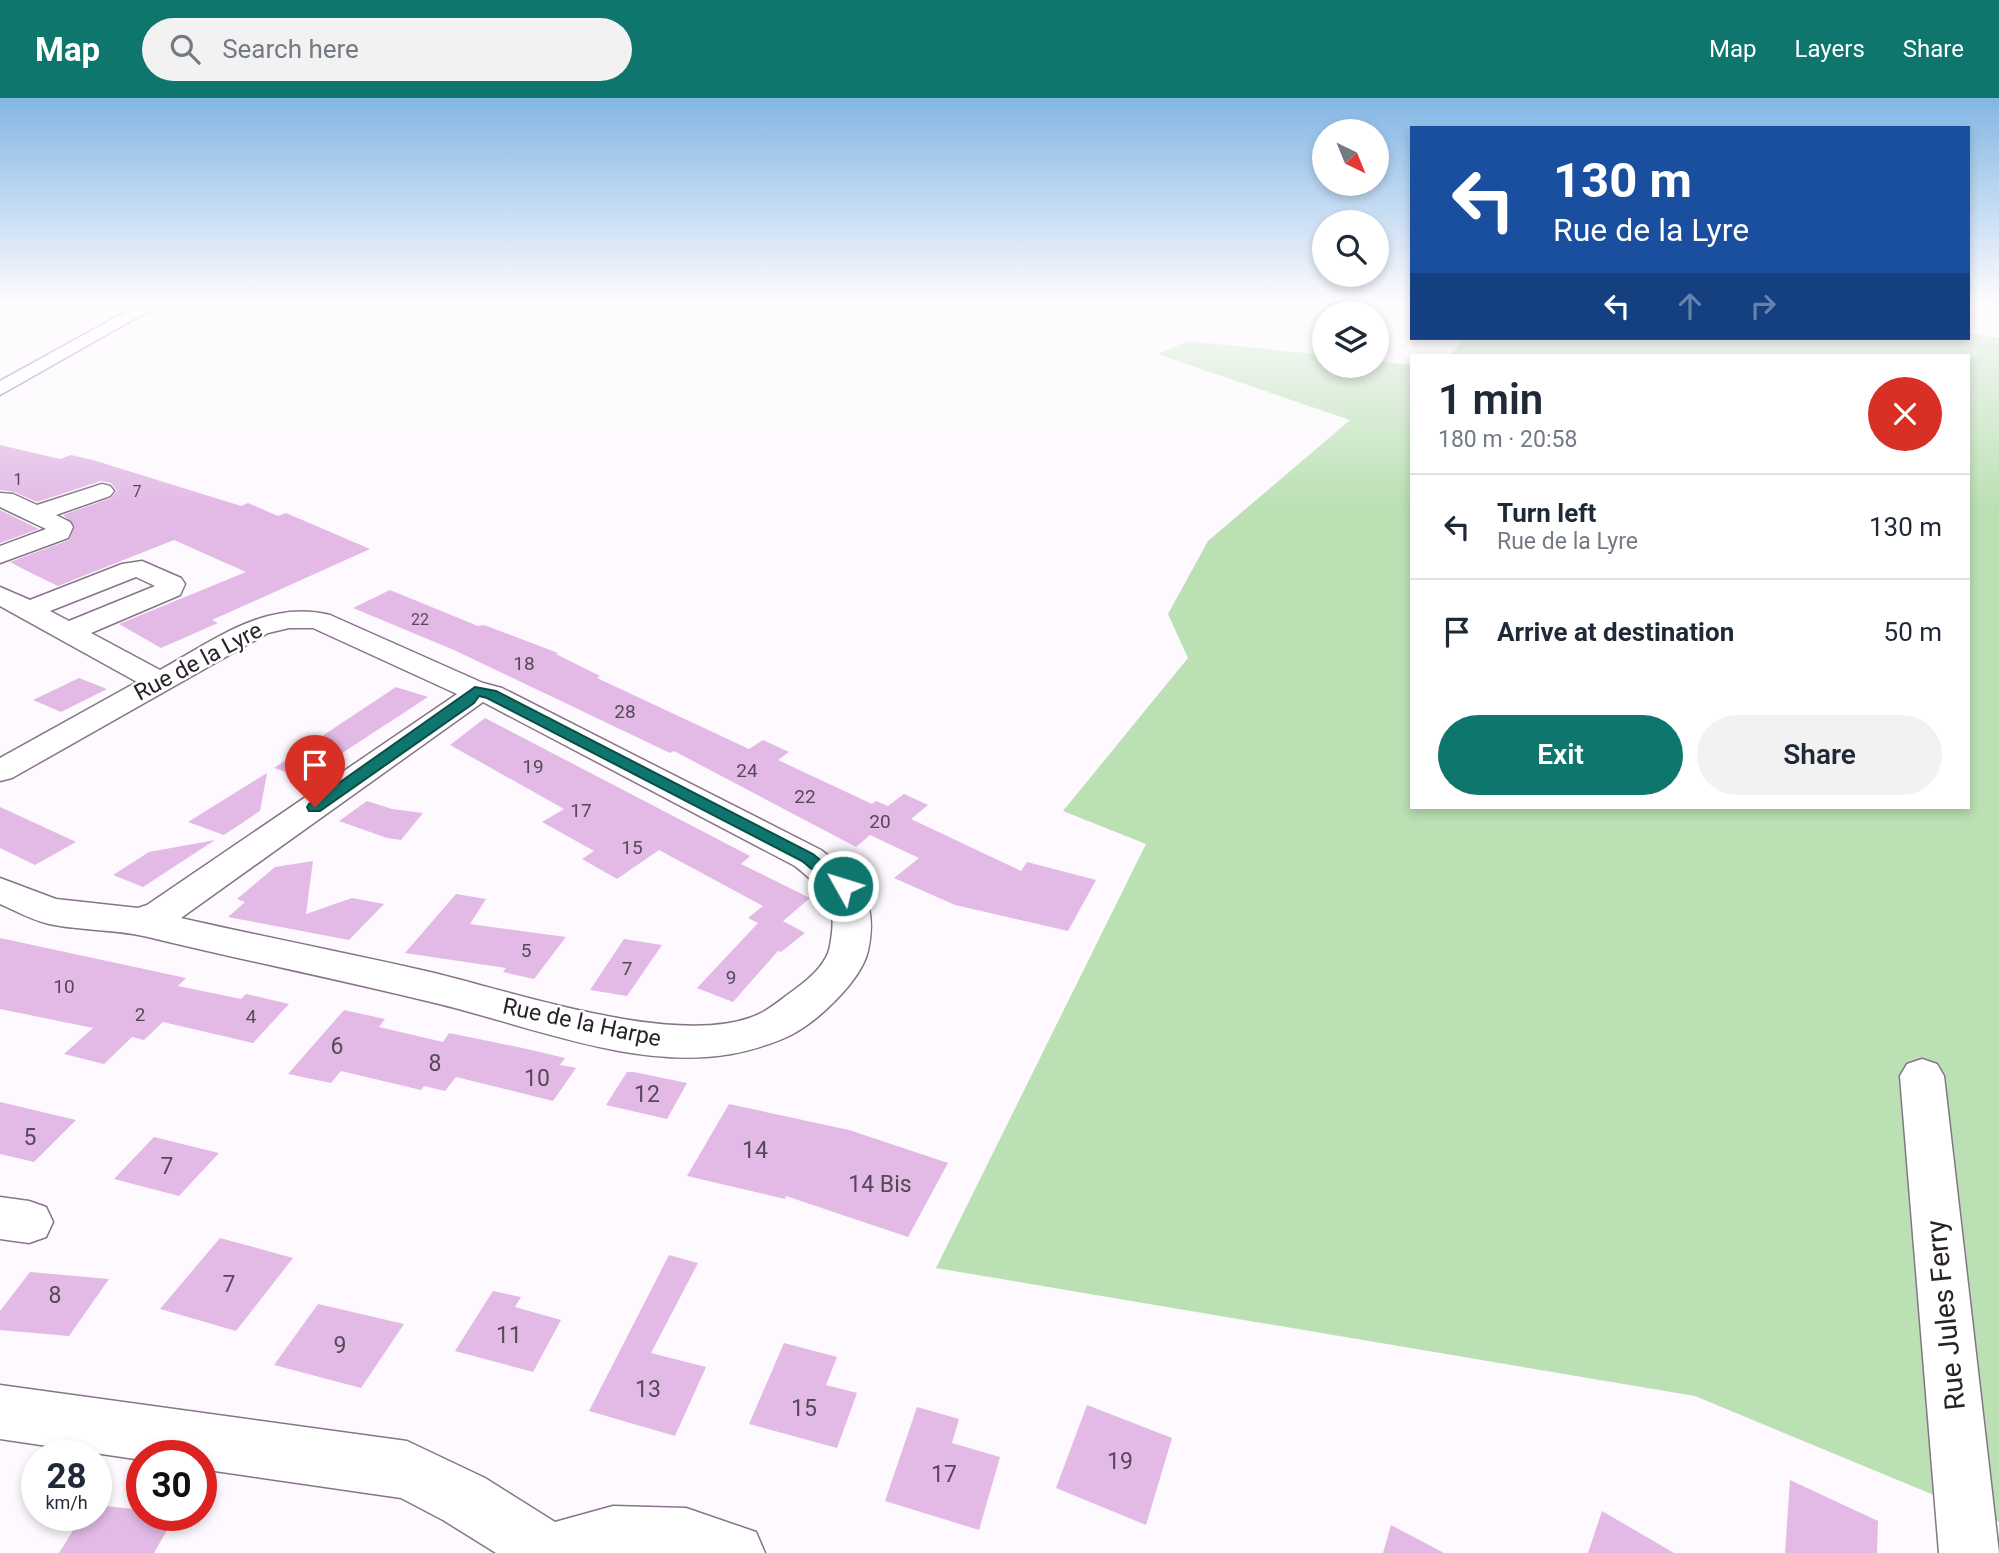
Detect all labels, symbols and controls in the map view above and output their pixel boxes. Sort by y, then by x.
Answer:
search box [142,18,632,81]
text: Map [35,30,100,69]
icon: search [166,30,204,68]
text: Search here [222,34,359,64]
text: Map [1709,35,1757,63]
text: Layers [1795,35,1865,63]
text: Share [1903,35,1964,63]
north arrow [1312,119,1390,196]
map controls [1312,119,1389,378]
text: 130 m [1553,152,1692,209]
icon: left [1438,154,1529,245]
button: search [1312,210,1389,287]
text: Rue de la Lyre [1553,211,1749,249]
icon: left [1598,287,1636,325]
icon: ahead [1671,287,1709,325]
icon: right [1744,287,1782,325]
button: layers [1312,301,1389,378]
text: 1 min [1438,375,1543,424]
button: close [1868,377,1942,451]
text: 180 m · 20:58 [1438,426,1577,453]
house number: 1 [14,470,23,489]
house number: 7 [133,482,142,501]
text: Turn left [1497,498,1596,528]
icon: left [1438,508,1476,546]
text: 130 m [1869,512,1942,542]
text: Rue de la Lyre [1497,528,1638,555]
house number: 22 [411,610,429,629]
icon: arrive [1438,613,1476,651]
street label: Rue de la Lyre [130,616,267,706]
text: Arrive at destination [1497,617,1734,647]
text: 50 m [1884,617,1942,647]
house number: 18 [513,652,535,675]
house number: 28 [614,700,636,723]
button: Exit [1438,715,1683,795]
button: Share [1697,715,1942,795]
pin [285,735,345,807]
icon: arrive [296,746,334,784]
house number: 19 [522,755,544,778]
house number: 24 [736,759,758,782]
house number: 22 [794,785,816,808]
house number: 17 [570,799,592,822]
house number: 20 [869,810,891,833]
house number: 15 [621,836,643,859]
position arrow [806,849,880,923]
house number: 5 [521,939,531,962]
house number: 7 [622,957,632,980]
house number: 9 [726,966,736,989]
house number: 10 [53,975,75,998]
street label: Rue de la Harpe [500,993,664,1052]
house number: 2 [135,1003,145,1026]
house number: 4 [246,1005,257,1028]
house number: 6 [331,1033,343,1060]
house number: 8 [429,1050,441,1077]
house number: 10 [524,1065,550,1092]
house number: 12 [634,1081,660,1108]
house number: 5 [24,1124,37,1151]
house number: 14 [742,1137,768,1164]
house number: 7 [161,1153,173,1180]
house number: 14 Bis [848,1171,912,1198]
street label: Rue Jules Ferry [1919,1218,1972,1412]
house number: 7 [223,1271,235,1298]
house number: 8 [49,1282,61,1309]
house number: 11 [496,1322,522,1349]
house number: 9 [334,1332,346,1359]
house number: 13 [635,1376,661,1403]
house number: 15 [791,1395,817,1422]
speed limit sign: 30 [126,1440,217,1531]
house number: 19 [1107,1448,1133,1475]
text: 28 [46,1456,87,1497]
house number: 17 [931,1461,957,1488]
text: km/h [45,1492,88,1513]

